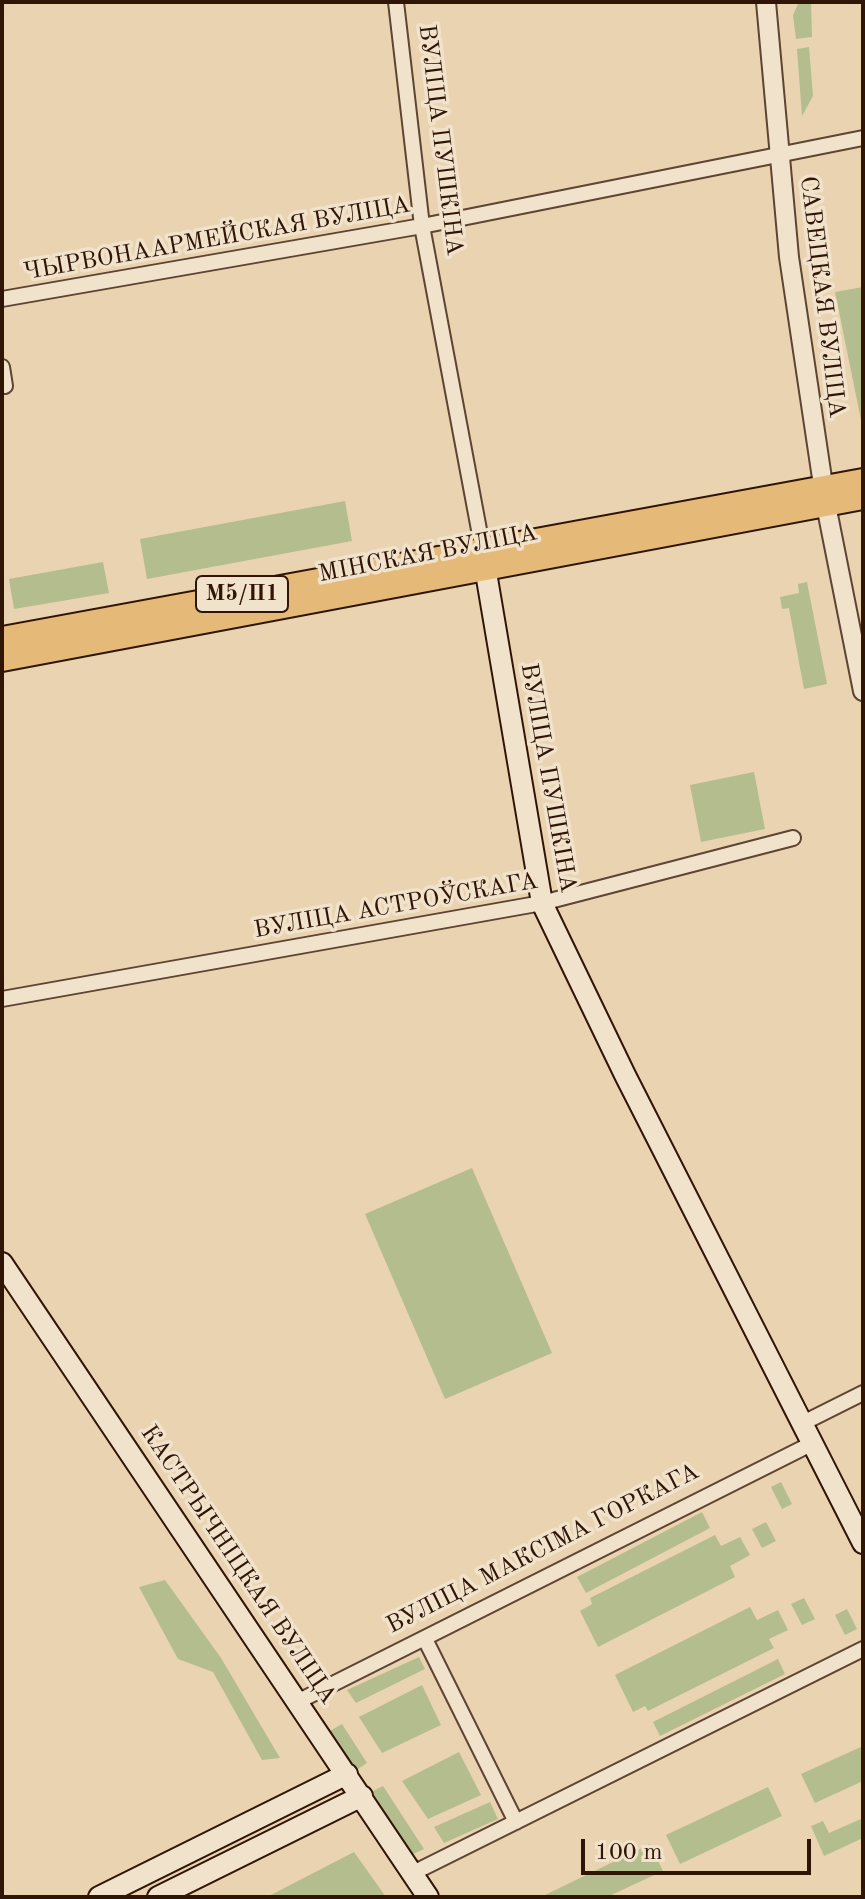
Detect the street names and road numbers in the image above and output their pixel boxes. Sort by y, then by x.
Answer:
street label: ВУЛІЦА ПУШКІНА [412,23,468,257]
street label: САВЕЦКАЯ ВУЛІЦА [793,175,851,419]
street label: ЧЫРВОНААРМЕЙСКАЯ ВУЛІЦА [21,191,413,287]
street label: МІНСКАЯ ВУЛІЦА [316,519,540,589]
road number: М5/П1 [196,576,288,612]
street label: ВУЛІЦА ПУШКІНА [514,661,582,895]
street label: ВУЛІЦА АСТРОЎСКАГА [252,867,540,945]
street label: КАСТРЫЧНІЦКАЯ ВУЛІЦА [134,1420,342,1710]
street label: ВУЛІЦА МАКСІМА ГОРКАГА [382,1457,704,1641]

